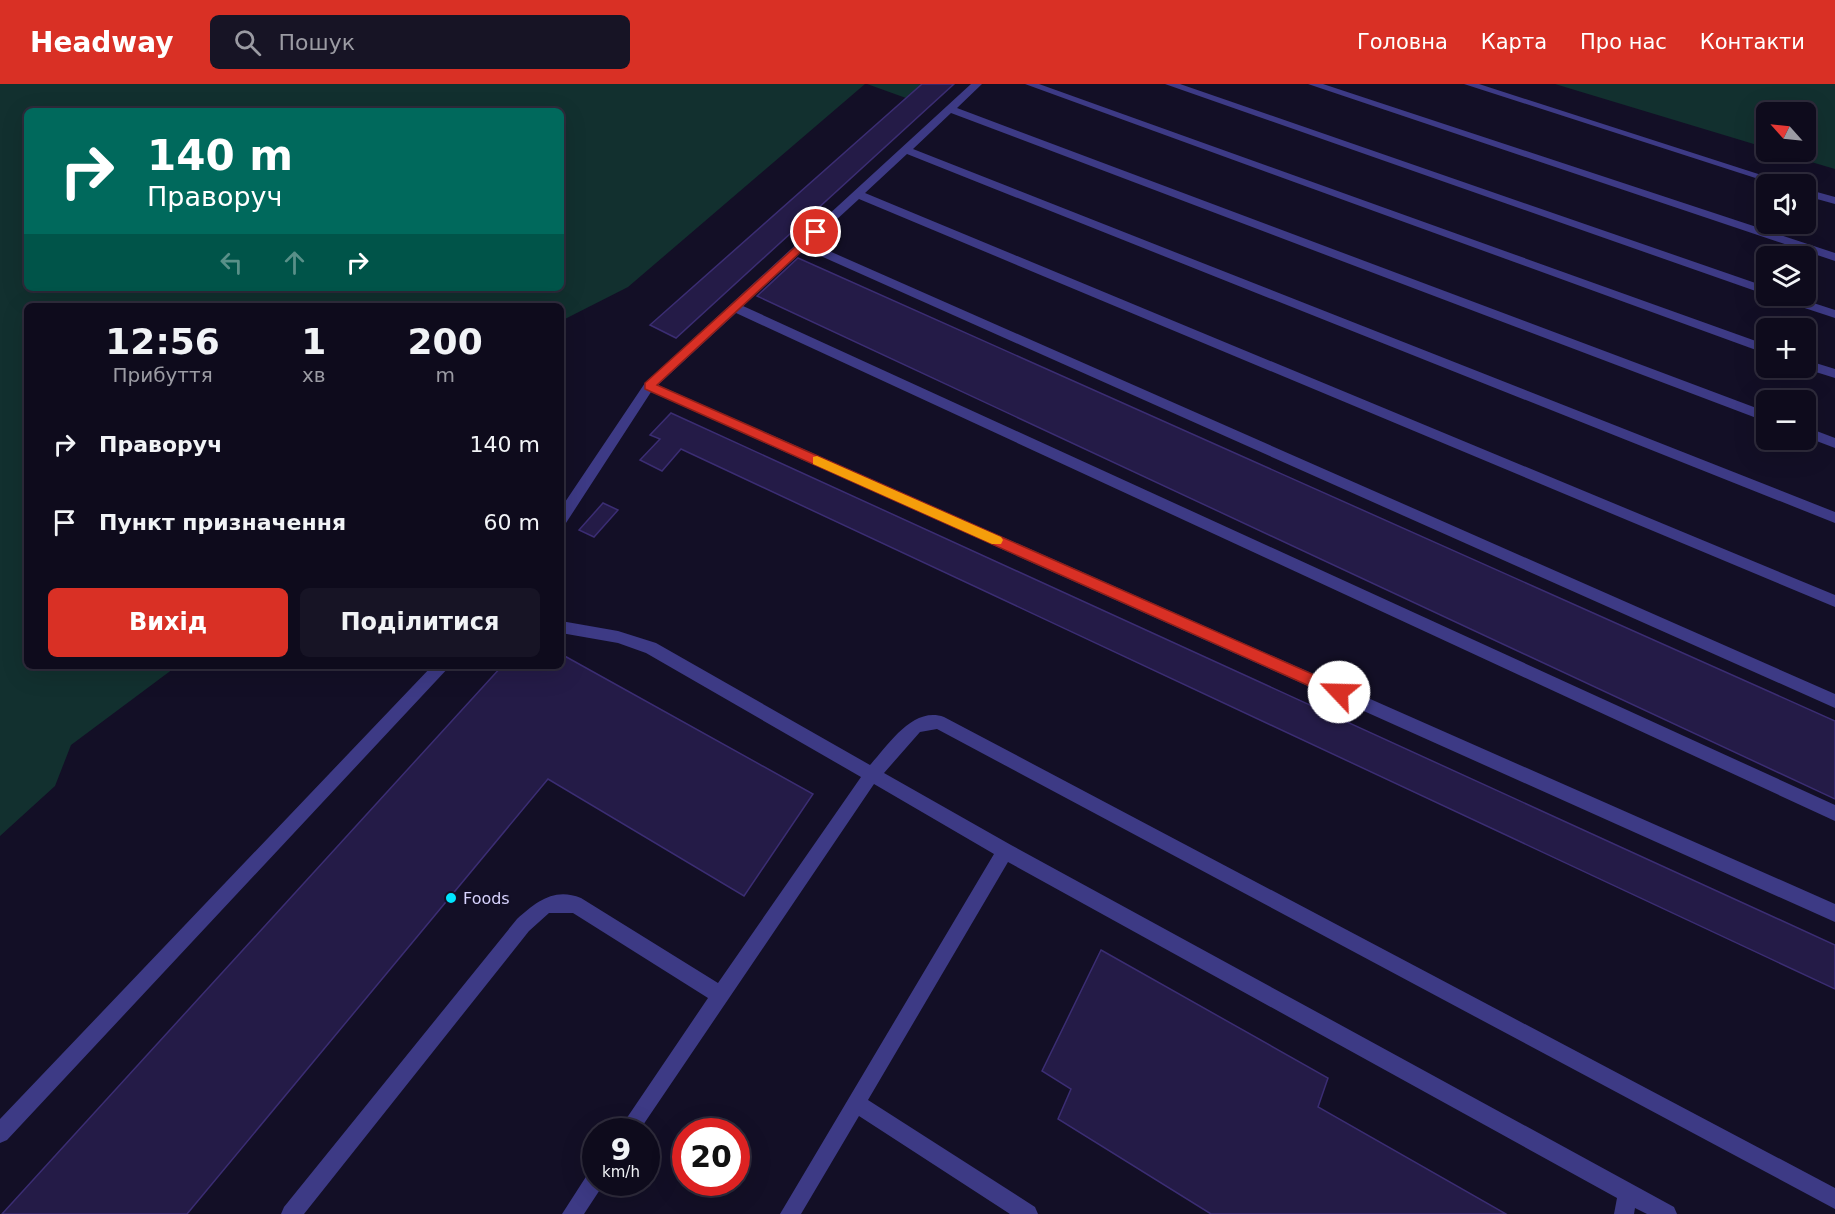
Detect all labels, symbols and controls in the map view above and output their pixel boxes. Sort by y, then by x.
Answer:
search box [210,15,630,69]
text: Headway [30,26,174,59]
icon: search [231,26,264,59]
text: Пошук [279,30,355,55]
text: Головна [1357,30,1448,54]
text: Карта [1481,30,1547,54]
text: Про нас [1580,30,1667,54]
text: Контакти [1700,30,1805,54]
north arrow [1756,102,1816,162]
map controls [1756,102,1816,450]
text: 140 m [147,131,293,180]
icon: right [48,132,126,210]
button: sound [1756,174,1816,234]
text: Праворуч [147,181,283,212]
pin [790,206,841,257]
icon: arrive [799,215,832,248]
icon: left [215,246,248,279]
icon: ahead [278,246,311,279]
icon: right [341,246,374,279]
button: layers [1756,246,1816,306]
button: + [1756,318,1816,378]
text: 12:56 [105,321,220,362]
text: 1 [301,321,326,362]
text: 200 [408,321,483,362]
text: Прибуття [112,363,213,387]
text: хв [302,363,326,387]
text: m [435,363,455,387]
button: − [1756,390,1816,450]
icon: right [48,428,81,461]
text: Праворуч [99,432,222,457]
text: 140 m [470,432,540,457]
icon: arrive [48,506,81,539]
text: Пункт призначення [99,510,346,535]
text: 60 m [484,510,540,535]
button: Вихід [48,588,288,657]
button: Поділитися [300,588,540,657]
position arrow [1307,660,1371,724]
place label: Foods [463,889,510,908]
marker: Foods [444,891,458,905]
speed limit sign: 20 [672,1118,750,1196]
text: 9 [611,1132,631,1167]
text: km/h [602,1163,640,1181]

